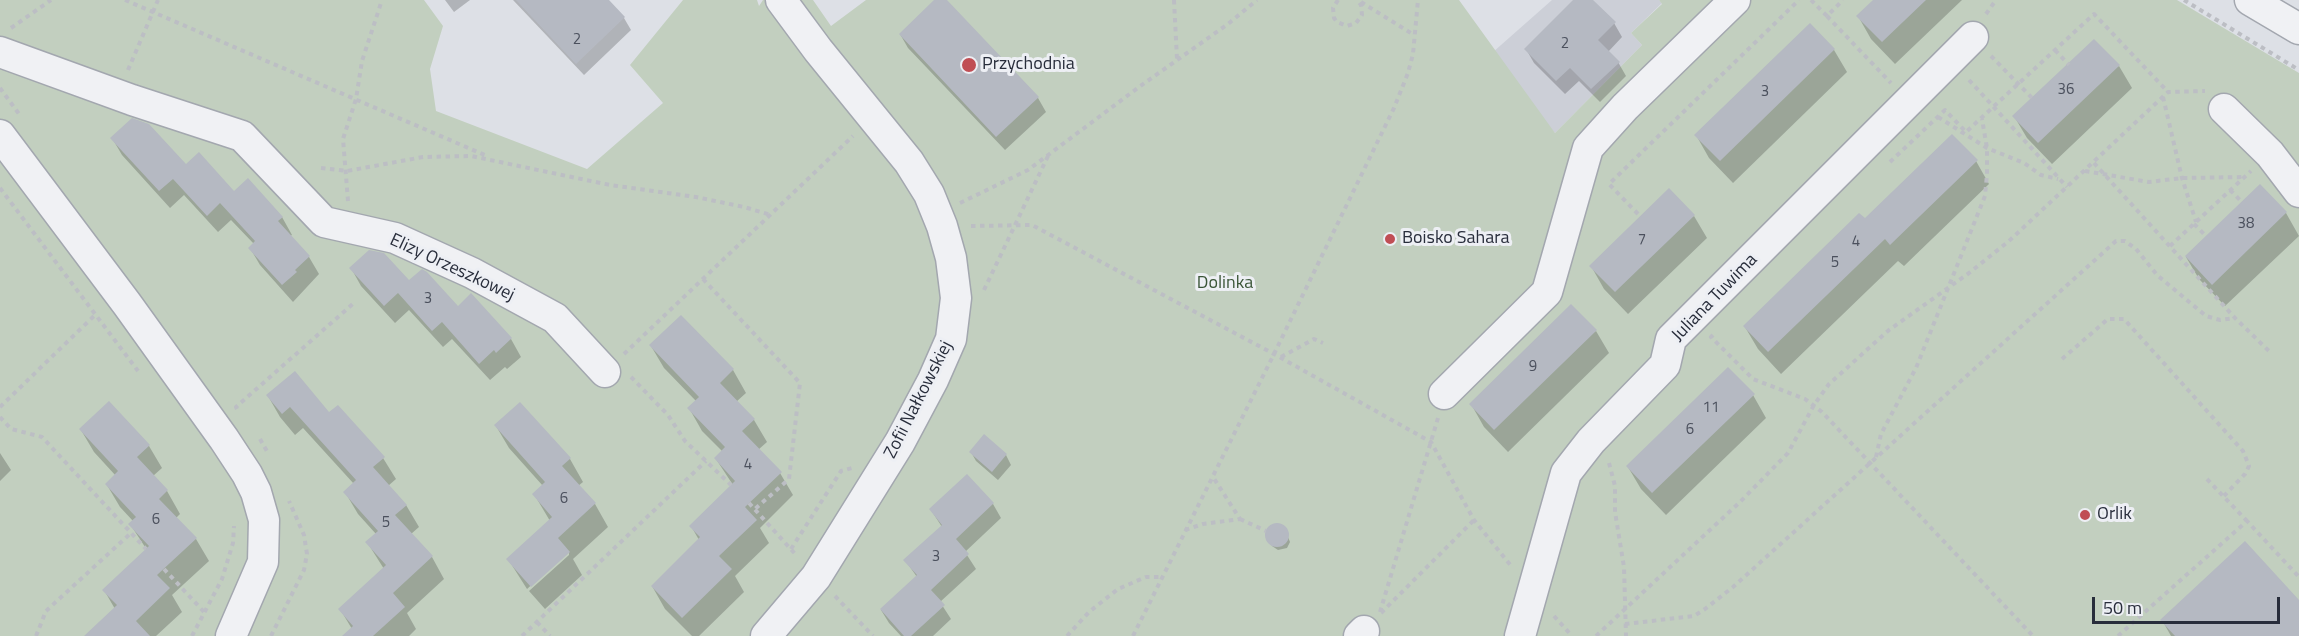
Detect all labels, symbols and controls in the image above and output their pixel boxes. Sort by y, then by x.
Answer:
house number: 2 [573,31,581,49]
house number: 2 [1561,35,1569,53]
place label: Przychodnia [982,54,1075,76]
marker: Przychodnia [960,56,978,74]
house number: 36 [2058,81,2074,99]
house number: 3 [1761,83,1769,101]
house number: 38 [2238,215,2254,233]
place label: Boisko Sahara [1402,228,1509,250]
street label: Elizy Orzeszkowej [386,230,518,306]
house number: 7 [1638,231,1646,249]
marker: Boisko Sahara [1383,232,1397,246]
house number: 4 [1852,233,1860,251]
street label: Juliana Tuwima [1668,250,1762,346]
house number: 5 [1831,254,1839,272]
park label: Dolinka [1197,273,1253,295]
house number: 3 [424,290,432,308]
street label: Zofii Nałkowskiej [880,338,958,462]
house number: 9 [1529,358,1537,376]
house number: 11 [1703,399,1719,417]
house number: 6 [1686,421,1694,439]
house number: 4 [744,456,752,474]
house number: 6 [560,490,568,508]
place label: Orlik [2097,504,2132,526]
marker: Orlik [2078,508,2092,522]
house number: 6 [152,511,160,529]
house number: 5 [382,514,390,532]
house number: 3 [932,548,940,566]
scale bar [2095,585,2282,623]
text: 50 m [2103,594,2142,621]

